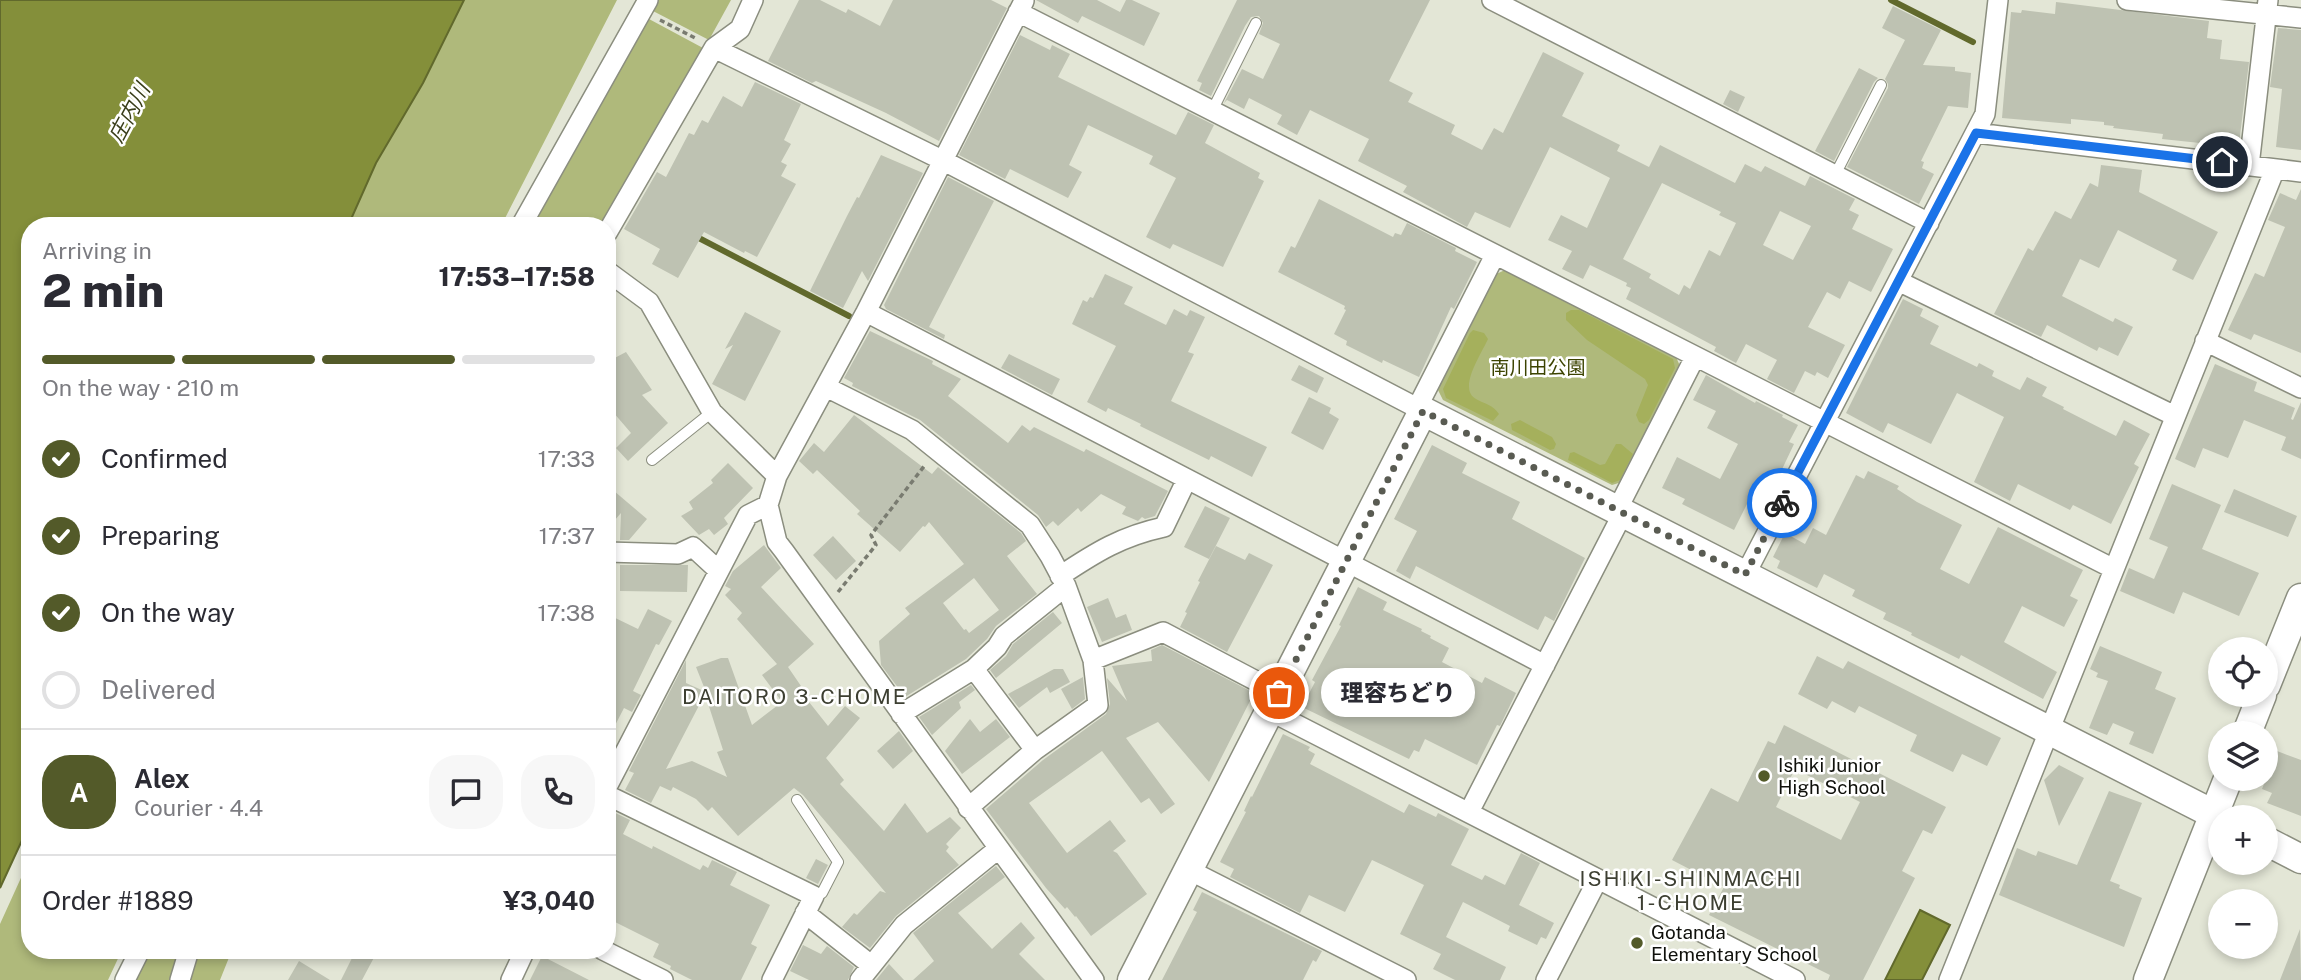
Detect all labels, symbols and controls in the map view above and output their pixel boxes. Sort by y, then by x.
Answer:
water label: 庄内川 [103,78,156,147]
pin [2192,132,2252,192]
icon: home [2203,143,2241,181]
text: Arriving in [42,237,152,264]
text: 17:53–17:58 [439,261,595,292]
text: 2 min [42,263,164,317]
park label: 南川田公園 [1490,356,1586,378]
text: On the way · 210 m [42,374,239,401]
icon: check [42,440,80,478]
text: Confirmed [101,443,228,474]
text: 17:33 [538,445,595,472]
courier [1747,468,1817,538]
icon: bike [1763,484,1801,522]
icon: check [42,517,80,555]
text: Preparing [101,520,220,551]
text: 17:37 [539,522,595,549]
icon: check [42,594,80,632]
text: On the way [101,597,235,628]
text: 17:38 [537,599,595,626]
map controls [2208,637,2278,959]
button: locate [2208,637,2278,707]
pin [1249,663,1309,723]
callout: 理容ちどり [1321,668,1475,718]
text: Delivered [101,674,216,705]
icon: bag [1260,674,1298,712]
text: 理容ちどり [1341,679,1456,706]
district label: DAITORO 3-CHOME [682,684,908,709]
button: layers [2208,721,2278,791]
place label: Ishiki Junior High School [1778,754,1886,798]
button: chat [429,755,503,829]
button: phone [521,755,595,829]
text: Alex [134,763,190,794]
marker: Ishiki Junior High School [1756,768,1772,784]
text: A [70,777,88,808]
text: Courier · 4.4 [134,794,263,821]
button: + [2208,805,2278,875]
district label: ISHIKI-SHINMACHI 1-CHOME [1580,866,1802,915]
text: Order #1889 [42,885,193,916]
text: ¥3,040 [503,885,595,916]
button: − [2208,889,2278,959]
place label: Gotanda Elementary School [1651,921,1818,965]
marker: Gotanda Elementary School [1629,935,1645,951]

